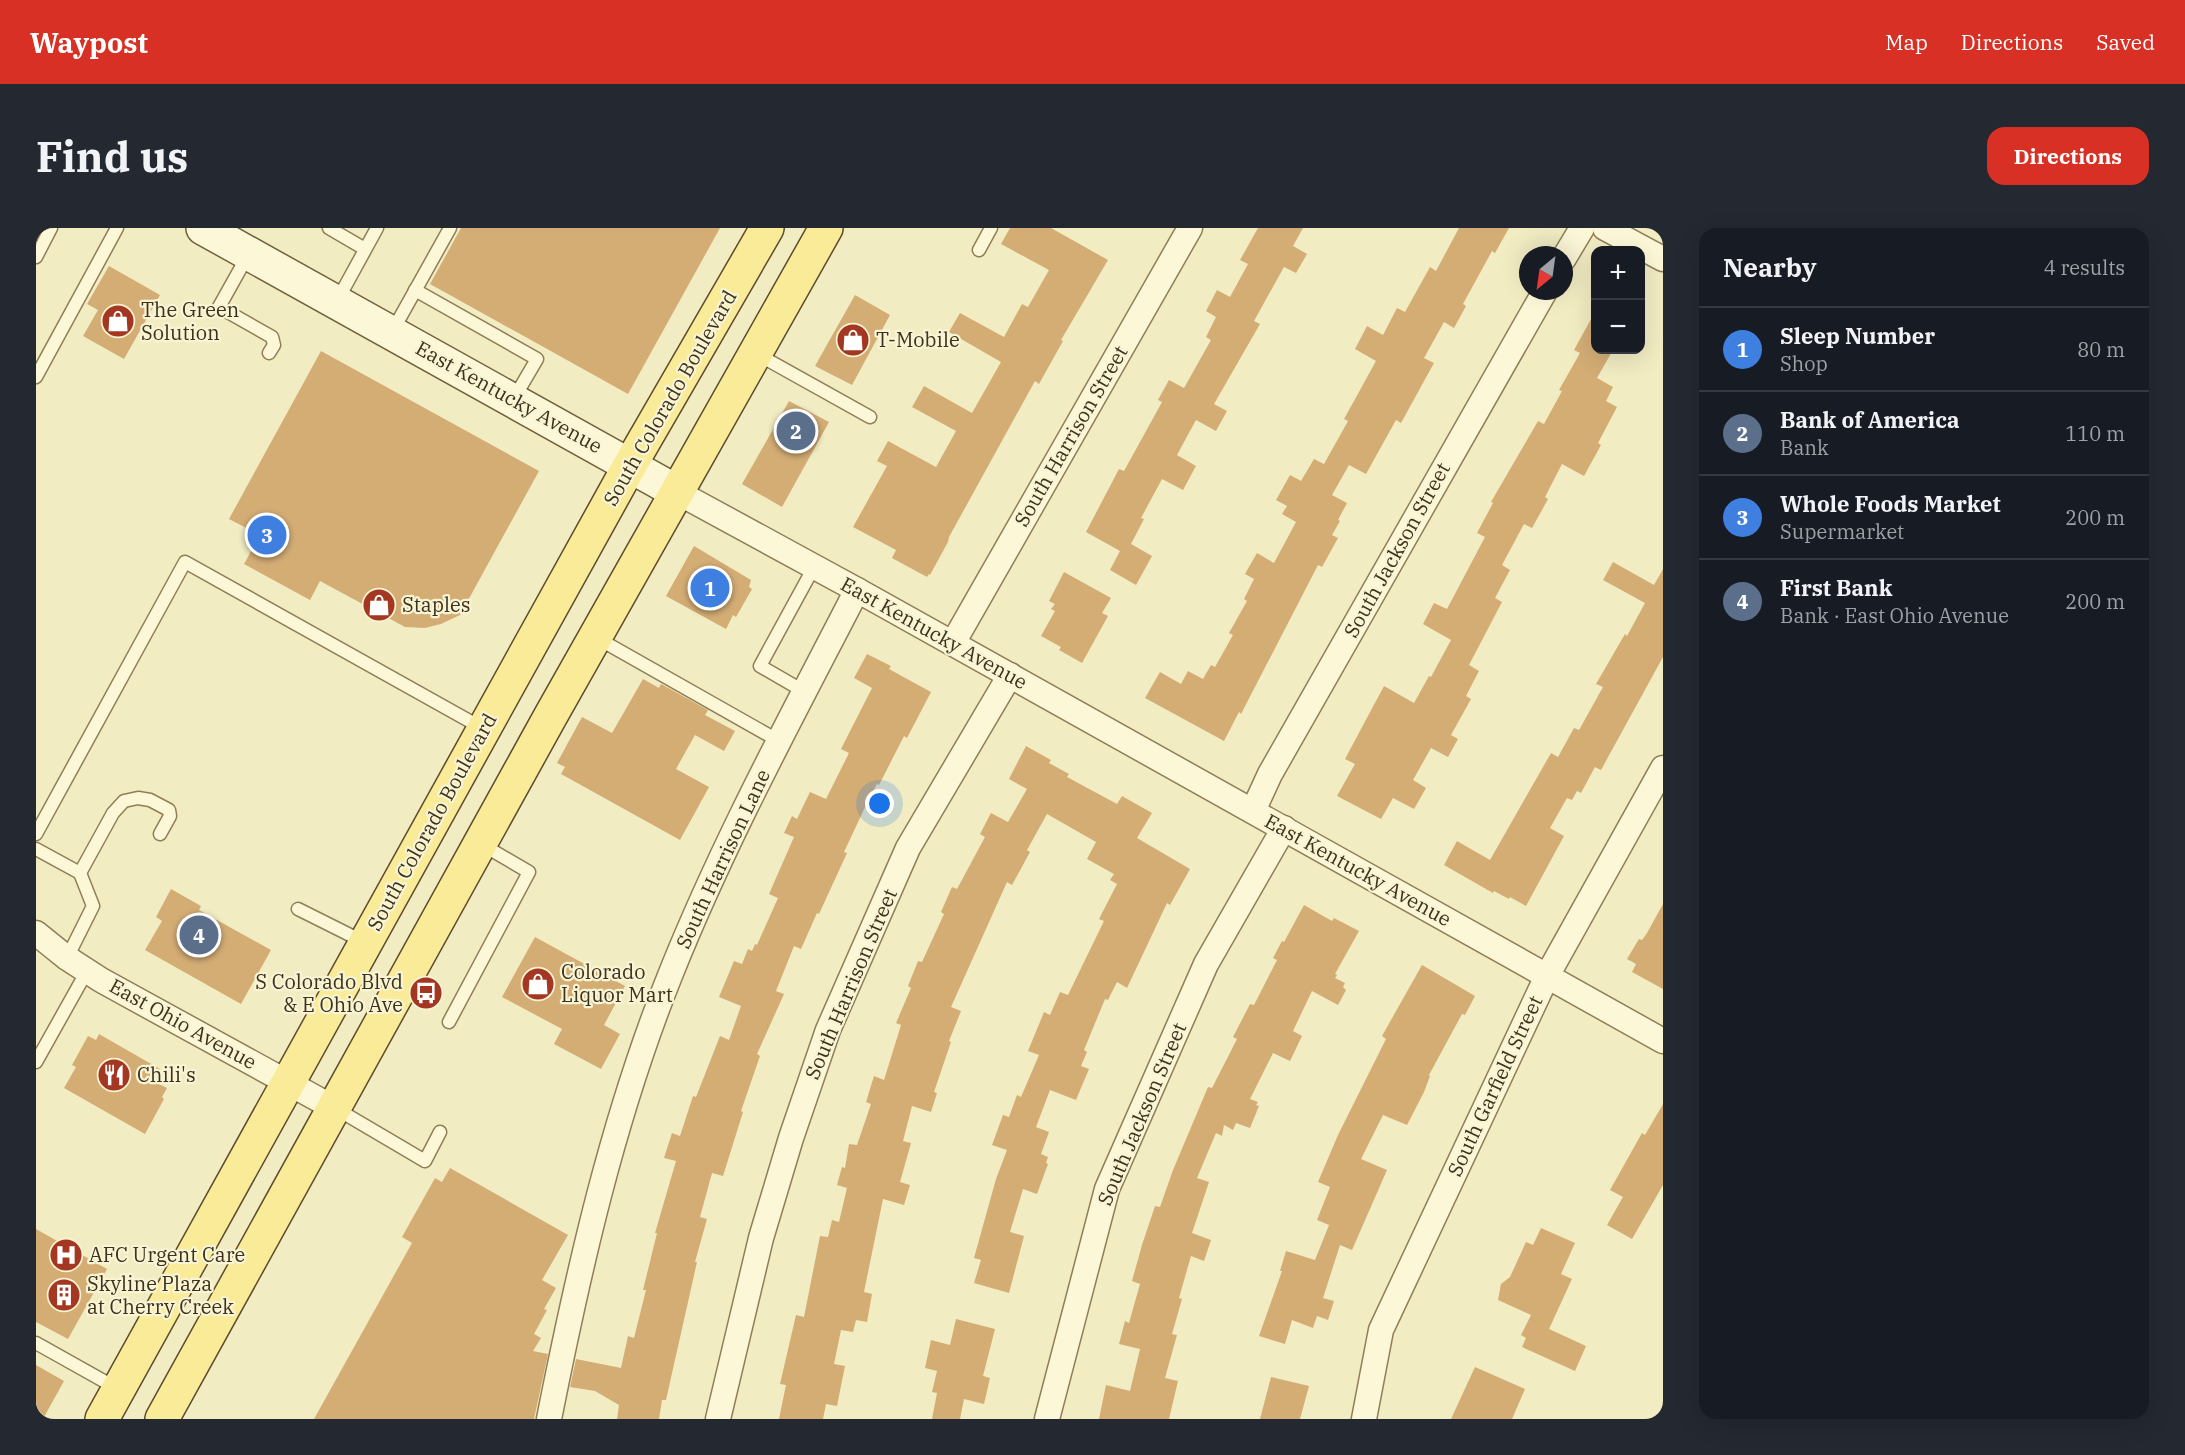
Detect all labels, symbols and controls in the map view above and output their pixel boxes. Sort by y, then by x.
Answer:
text: Waypost [30,24,148,61]
text: Map [1885,28,1928,56]
text: Directions [1961,28,2063,56]
text: Saved [2096,28,2155,56]
button: Directions [1987,127,2149,185]
text: Find us [36,129,188,184]
north arrow [1519,246,1573,300]
map controls [1591,246,1645,354]
button: + [1591,246,1645,300]
text: Nearby [1723,250,1817,284]
text: 4 results [2044,254,2125,281]
street label: South Colorado Boulevard [597,285,742,511]
place label: The Green Solution [141,296,240,346]
button: − [1591,300,1645,354]
shop icon: The Green Solution [100,303,136,339]
text: Sleep Number [1780,321,1935,350]
shop icon: T-Mobile [835,322,871,358]
place label: T-Mobile [876,326,960,353]
street label: East Kentucky Avenue [411,334,607,459]
text: 1 [1737,336,1749,363]
text: 80 m [2077,336,2125,363]
street label: South Harrison Street [1008,340,1133,531]
text: Shop [1780,350,1828,377]
text: Bank of America [1780,405,1959,434]
pin: 2 [776,408,816,454]
text: 2 [1737,420,1749,447]
text: 110 m [2065,420,2125,447]
text: Bank [1780,434,1829,461]
street label: South Jackson Street [1337,457,1456,642]
text: Whole Foods Market [1780,489,2001,518]
text: 3 [1737,504,1749,531]
text: 200 m [2065,504,2125,531]
pin: 3 [248,512,286,558]
text: Supermarket [1780,518,1904,545]
pin: 1 [690,566,730,610]
street label: East Kentucky Avenue [836,570,1032,695]
text: First Bank [1780,573,1892,602]
shop icon: Staples [361,587,397,623]
text: 4 [1737,588,1749,615]
text: 200 m [2065,588,2125,615]
place label: Staples [402,591,470,618]
text: Bank · East Ohio Avenue [1780,602,2009,629]
street label: South Colorado Boulevard [360,708,503,935]
street label: South Harrison Lane [669,765,776,953]
your location [865,789,894,818]
street label: East Kentucky Avenue [1260,807,1456,932]
street label: South Harrison Street [798,884,903,1083]
pin: 4 [180,912,218,958]
place label: Colorado Liquor Mart [561,958,673,1008]
shop icon: Colorado Liquor Mart [520,966,556,1002]
place label: S Colorado Blvd & E Ohio Ave [255,968,403,1018]
street label: East Ohio Avenue [105,972,262,1075]
bus stop icon: S Colorado Blvd & E Ohio Ave [408,975,444,1011]
street label: South Garfield Street [1441,991,1548,1181]
street label: South Jackson Street [1091,1018,1192,1209]
restaurant icon: Chili's [96,1057,132,1093]
place label: Chili's [137,1061,196,1088]
hospital icon: AFC Urgent Care [48,1237,84,1273]
place label: AFC Urgent Care [89,1241,245,1268]
place label: Skyline Plaza at Cherry Creek [87,1270,234,1320]
building icon: Skyline Plaza at Cherry Creek [46,1277,82,1313]

